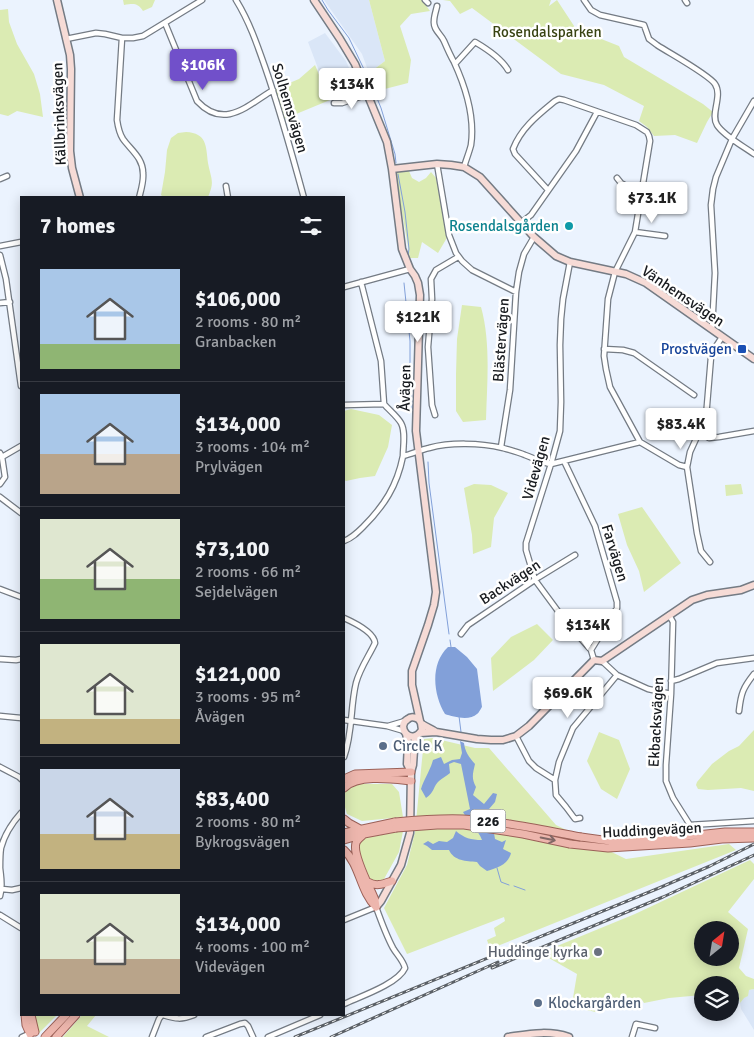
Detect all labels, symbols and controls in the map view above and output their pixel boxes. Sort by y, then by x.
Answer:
park label: Rosendalsparken [492,23,602,41]
pin: $106K [168,48,238,91]
text: $106K [181,55,225,75]
street label: Solhemsvägen [268,61,312,155]
street label: Källbrinksvägen [48,62,70,166]
pin: $134K [317,68,387,110]
text: $134K [330,74,374,94]
pin: $73.1K [611,182,693,224]
text: $73.1K [627,188,677,208]
icon: filters [297,212,325,240]
text: 7 homes [40,213,115,239]
place label: Rosendalsgården [449,217,559,235]
marker: Rosendalsgården [563,220,575,232]
street label: Vänhemsvägen [638,262,728,330]
text: $106,000 [195,286,281,312]
icon: home [80,289,140,349]
street label: Blästervägen [489,297,513,383]
pin: $121K [383,300,453,343]
text: $121K [396,307,440,327]
text: 2 rooms · 80 m² [195,312,301,332]
text: Granbacken [195,332,276,352]
place label: Prostvägen [661,340,732,358]
marker: Prostvägen [736,343,748,355]
street label: Åvägen [396,364,414,412]
pin: $83.4K [640,408,722,450]
text: $134,000 [195,411,281,437]
icon: home [80,414,140,474]
text: $83.4K [656,414,706,434]
street label: Videvägen [518,434,554,502]
text: 3 rooms · 104 m² [195,437,310,457]
text: Prylvägen [195,457,263,477]
street label: Farvägen [598,522,632,584]
text: $73,100 [195,536,269,562]
icon: home [80,539,140,599]
street label: Backvägen [476,556,544,608]
text: 2 rooms · 66 m² [195,562,301,582]
text: Sejdelvägen [195,582,278,602]
pin: $134K [553,608,623,651]
text: $134K [566,615,610,635]
text: $121,000 [195,661,281,687]
icon: home [80,664,140,724]
pin: $69.6K [527,676,609,719]
street label: Ekbacksvägen [645,676,667,768]
text: $69.6K [543,683,593,703]
text: 3 rooms · 95 m² [195,687,301,707]
text: Åvägen [195,707,245,727]
place label: Circle K [393,737,442,755]
marker: Circle K [377,740,389,752]
text: $83,400 [195,786,269,812]
icon: home [80,789,140,849]
road number: 226 [470,809,506,832]
text: 2 rooms · 80 m² [195,812,301,832]
street label: Huddingevägen [602,818,702,842]
text: Bykrogsvägen [195,832,290,852]
one-way arrow [540,835,556,845]
text: $134,000 [195,911,281,937]
icon: home [80,914,140,974]
north arrow [694,921,739,966]
map controls [694,921,739,1021]
text: 4 rooms · 100 m² [195,937,310,957]
place label: Huddinge kyrka [488,943,588,961]
marker: Huddinge kyrka [592,946,604,958]
text: Videvägen [195,957,265,977]
button: layers [694,976,739,1021]
place label: Klockargården [548,994,641,1012]
marker: Klockargården [532,997,544,1009]

